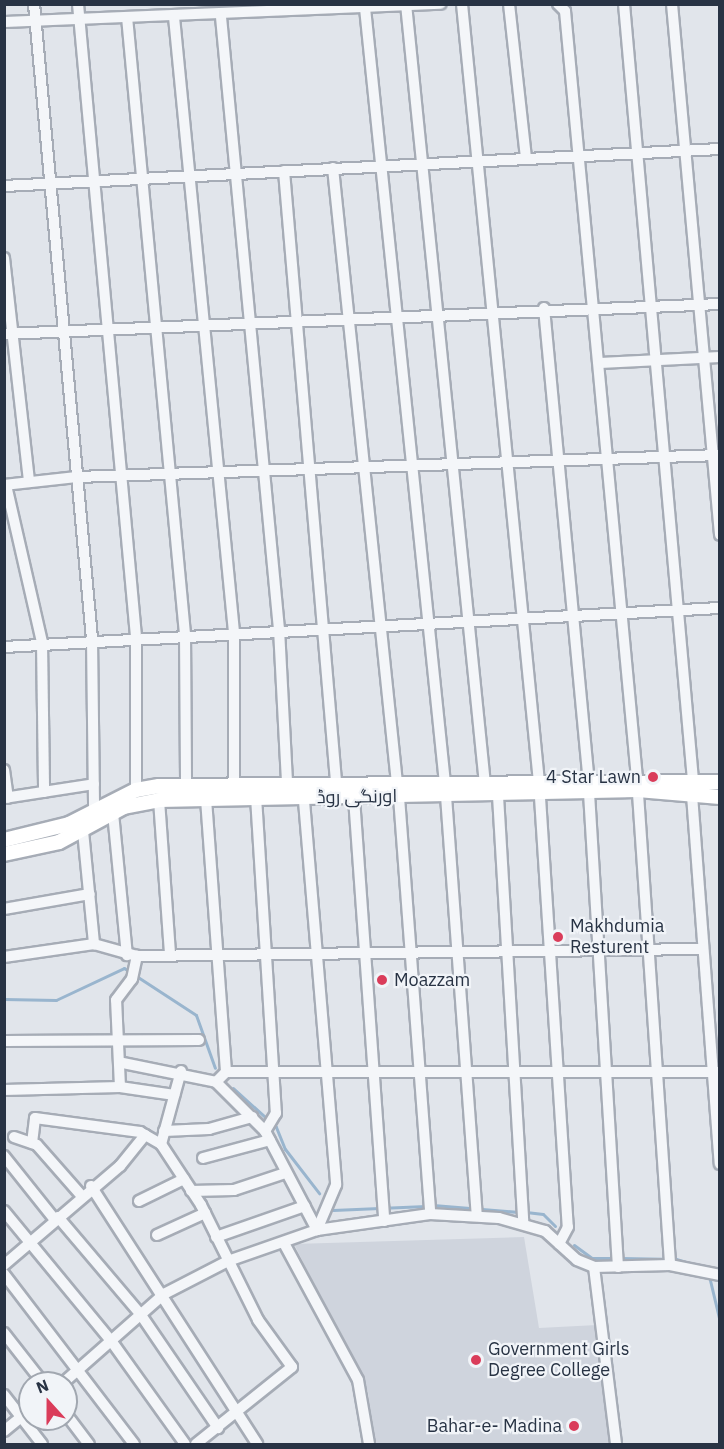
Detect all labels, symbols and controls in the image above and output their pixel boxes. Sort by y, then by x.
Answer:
place label: 4 Star Lawn [546,766,641,788]
marker: 4 Star Lawn [646,770,660,784]
street label: اورنگی روڈ [317,786,397,808]
place label: Makhdumia Resturent [570,916,664,958]
marker: Makhdumia Resturent [551,930,565,944]
place label: Moazzam [394,969,470,991]
marker: Moazzam [375,973,389,987]
place label: Government Girls Degree College [488,1339,630,1382]
marker: Government Girls Degree College [469,1353,483,1367]
north arrow [18,1371,78,1431]
text: N [33,1375,51,1397]
place label: Bahar-e- Madina [427,1415,562,1437]
marker: Bahar-e- Madina [567,1419,581,1433]

